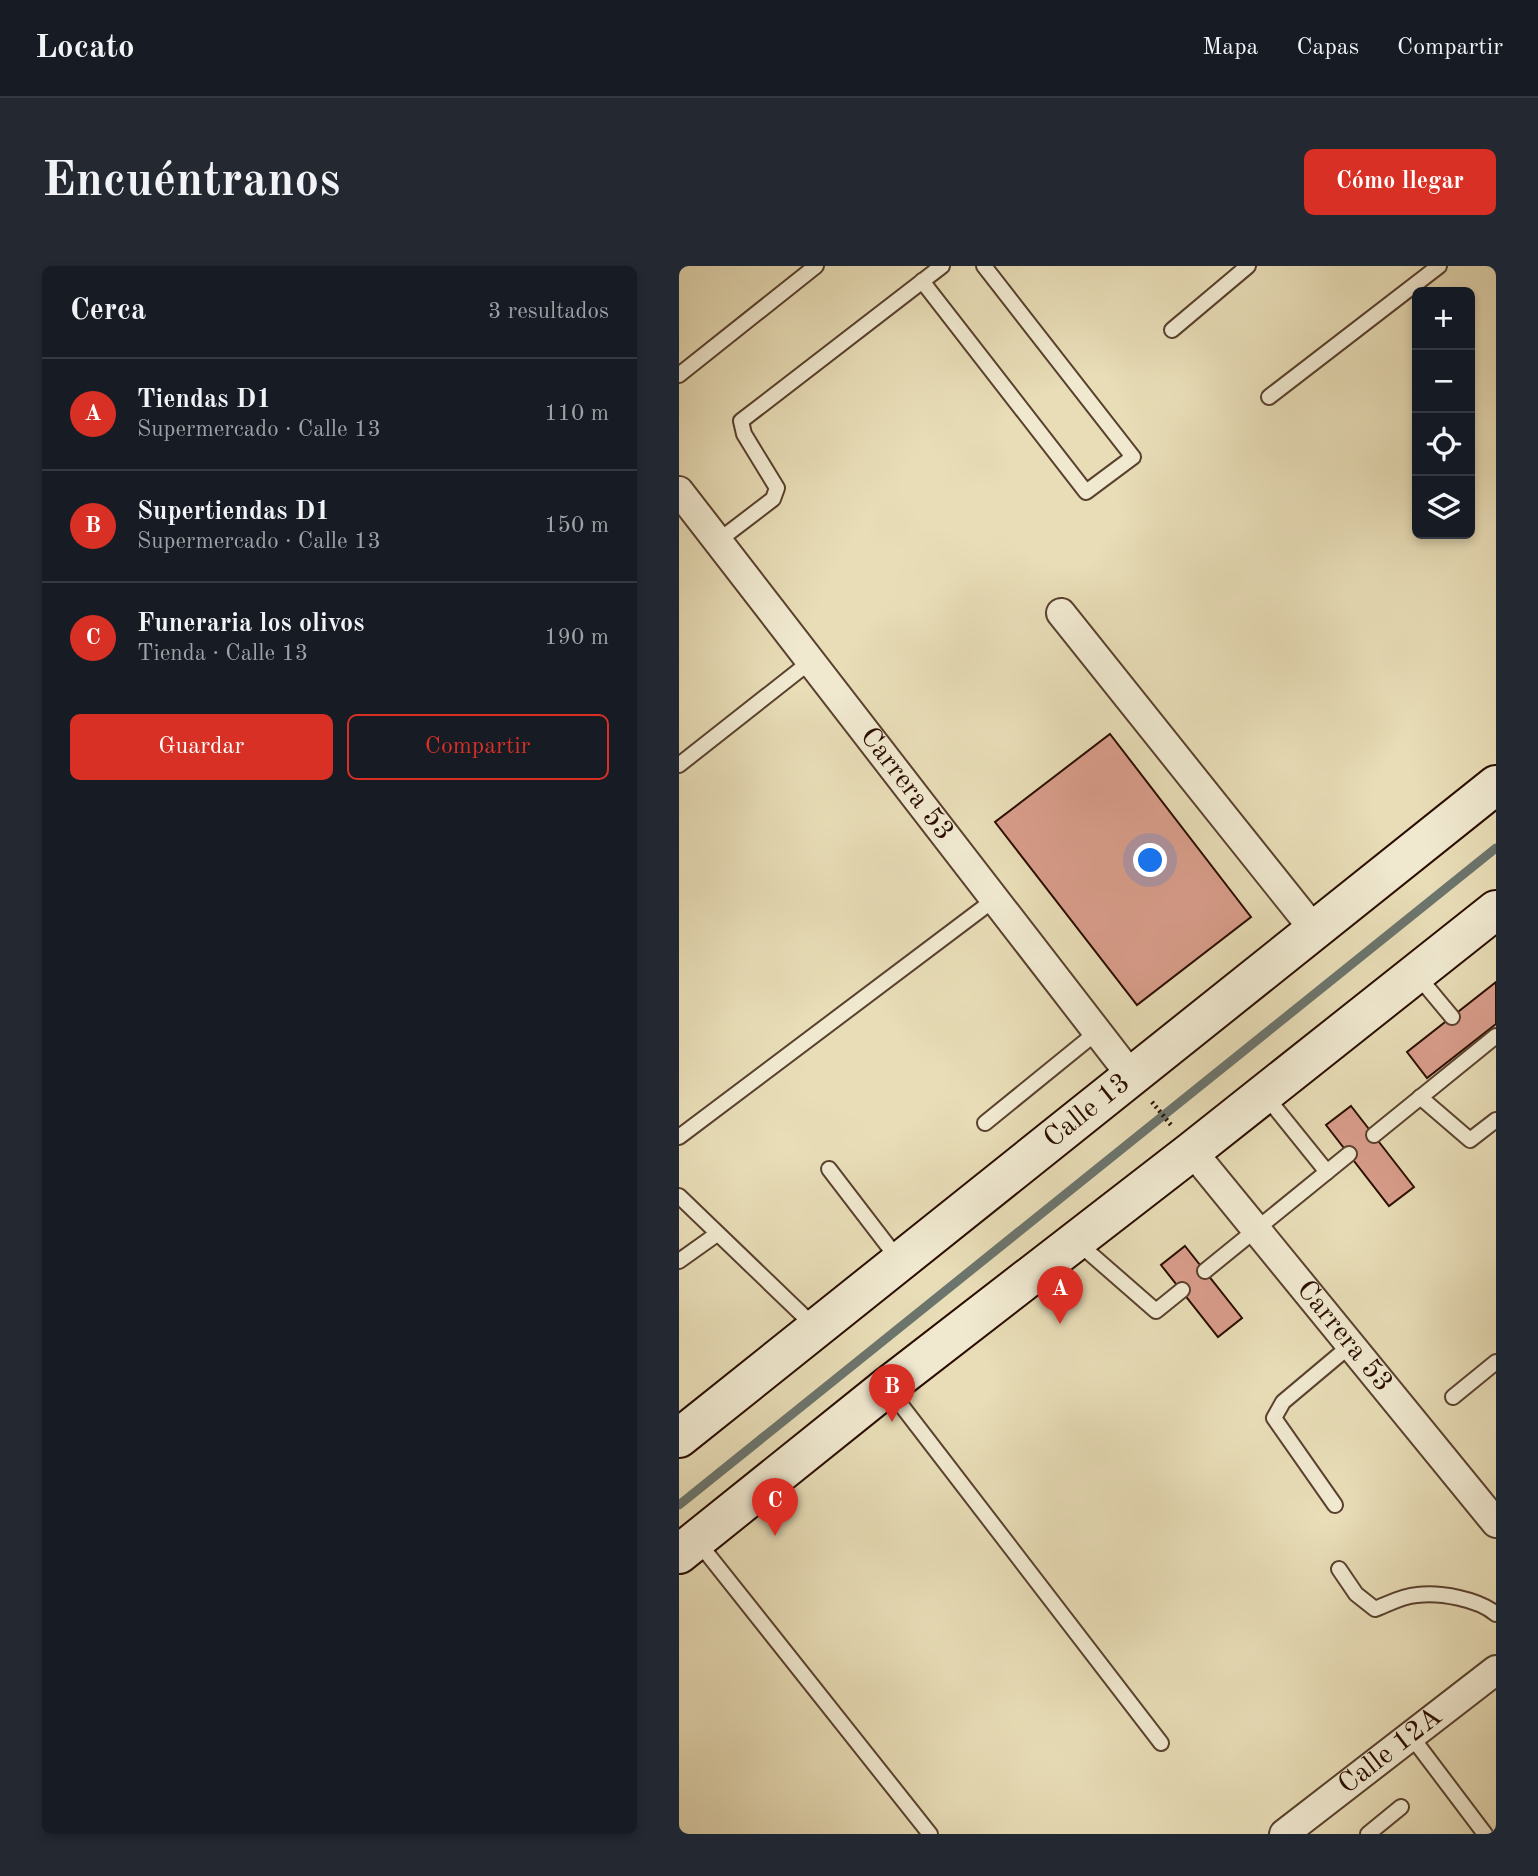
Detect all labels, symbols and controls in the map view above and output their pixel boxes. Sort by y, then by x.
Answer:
text: Locato [35,32,135,65]
text: Mapa [1202,36,1258,60]
text: Capas [1296,36,1359,60]
text: Compartir [1397,36,1503,60]
button: Cómo llegar [1304,149,1496,215]
text: Encuéntranos [42,158,340,207]
map controls [1412,287,1475,539]
button: + [1412,287,1475,350]
text: Cerca [70,296,146,326]
text: 3 resultados [488,300,609,323]
button: − [1412,350,1475,413]
text: Tiendas D1 [137,387,271,413]
text: A [84,402,102,425]
text: 110 m [544,402,609,425]
button: locate [1412,413,1475,476]
text: Supermercado · Calle 13 [137,418,381,441]
button: layers [1412,476,1475,539]
text: Supertiendas D1 [137,499,330,525]
text: B [85,514,101,537]
text: 150 m [544,514,609,537]
text: Supermercado · Calle 13 [137,530,381,553]
text: Funeraria los olivos [137,611,364,637]
text: C [85,626,101,649]
text: 190 m [544,626,609,649]
text: Tienda · Calle 13 [137,642,308,665]
button: Guardar [70,714,333,780]
button: Compartir [347,714,609,780]
street label: Carrera 53 [854,723,958,846]
your location [1133,843,1167,877]
street label: Calle 13 [1039,1069,1136,1154]
pin: A [1037,1266,1083,1324]
street label: Carrera 53 [1291,1276,1397,1398]
pin: B [869,1364,915,1422]
pin: C [752,1478,798,1536]
street label: Calle 12A [1334,1703,1448,1800]

